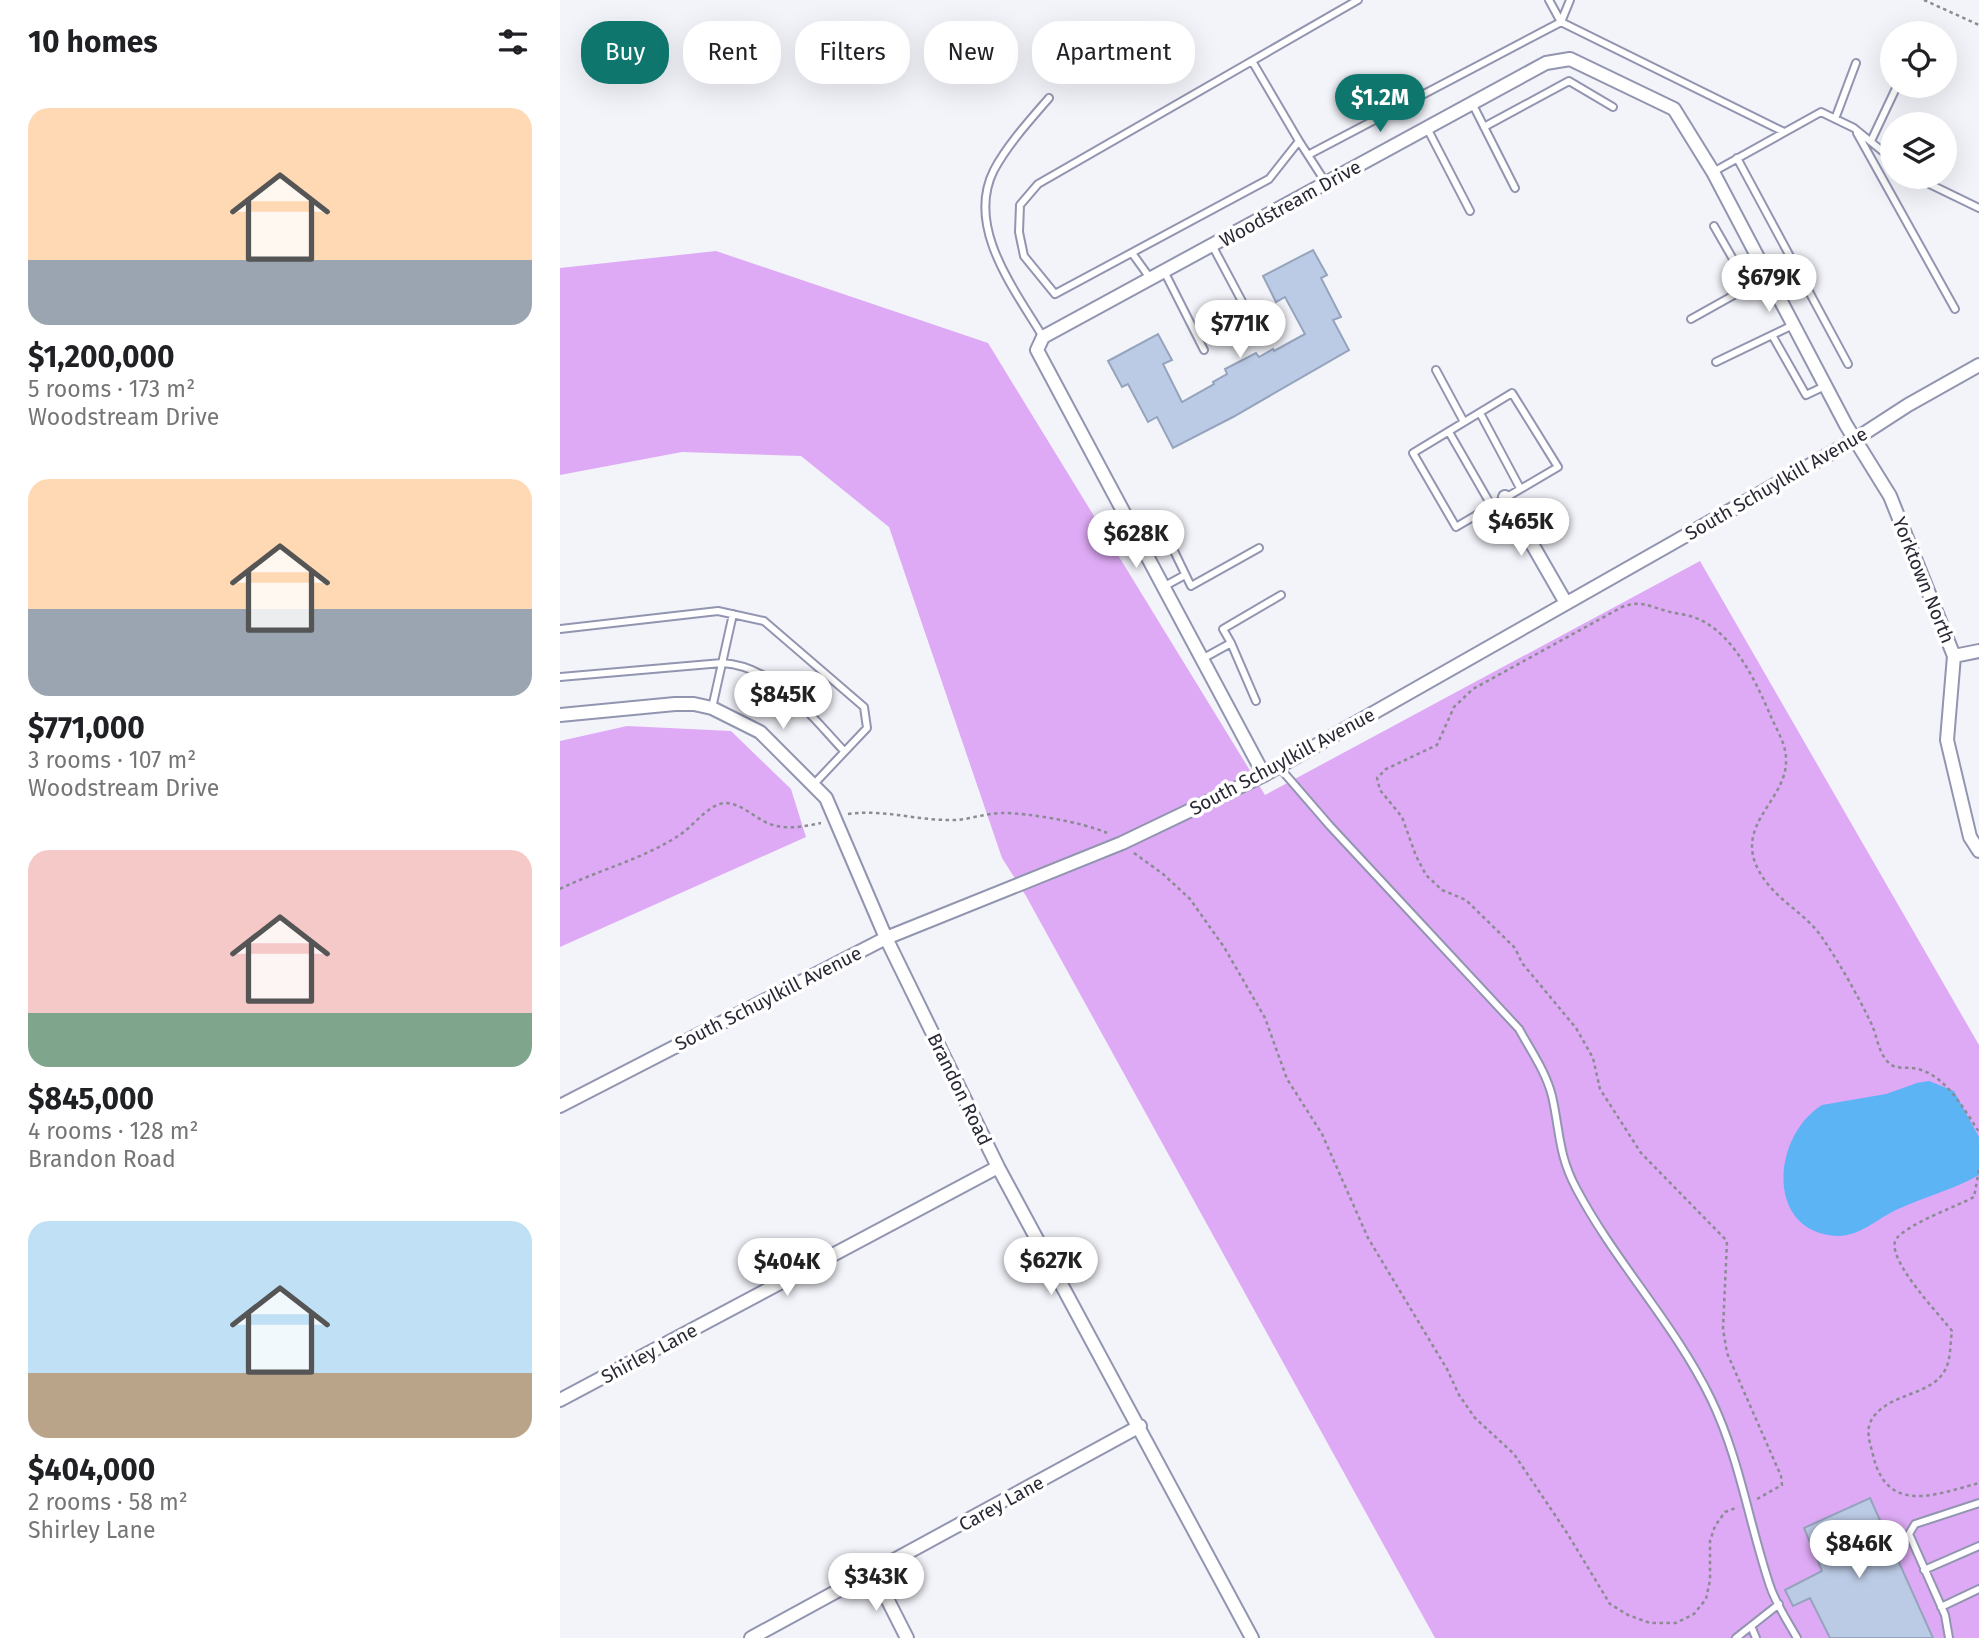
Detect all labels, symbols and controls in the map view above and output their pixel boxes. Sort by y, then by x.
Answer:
chip: Buy [581,21,669,84]
chip: Rent [683,21,781,84]
chip: Filters [795,21,910,84]
chip: New [924,21,1018,84]
chip: Apartment [1032,21,1195,84]
map controls [1880,21,1957,189]
button: locate [1880,21,1957,98]
icon: filters [494,23,532,61]
text: 10 homes [28,24,158,60]
pin: $1.2M [1331,74,1429,134]
text: $1.2M [1351,83,1409,111]
button: layers [1880,112,1957,189]
icon: home [217,154,343,280]
street label: Woodstream Drive [1216,155,1365,252]
pin: $679K [1720,254,1818,314]
text: $679K [1738,263,1800,291]
pin: $771K [1191,300,1289,360]
text: $771K [1211,309,1269,337]
text: $1,200,000 [28,339,175,375]
text: 5 rooms · 173 m² [28,375,195,403]
text: Woodstream Drive [28,403,219,431]
street label: South Schuylkill Avenue [1681,422,1871,545]
pin: $465K [1472,498,1570,558]
text: $465K [1488,507,1554,535]
pin: $628K [1087,510,1185,570]
street label: Yorktown North [1888,514,1959,647]
text: $628K [1103,519,1169,547]
icon: home [217,525,343,651]
pin: $845K [734,672,832,731]
text: $845K [750,680,816,708]
street label: South Schuylkill Avenue [1186,703,1379,820]
text: $771,000 [28,710,145,746]
text: 3 rooms · 107 m² [28,746,196,774]
text: Woodstream Drive [28,774,219,802]
icon: home [217,896,343,1022]
street label: South Schuylkill Avenue [671,941,865,1056]
street label: Brandon Road [922,1029,997,1149]
text: $845,000 [28,1081,154,1117]
text: 4 rooms · 128 m² [28,1117,198,1145]
text: Brandon Road [28,1145,176,1173]
pin: $404K [738,1238,836,1298]
pin: $627K [1002,1238,1100,1297]
text: $627K [1020,1246,1082,1274]
text: $404K [754,1247,820,1275]
icon: home [217,1267,343,1393]
street label: Shirley Lane [597,1319,701,1388]
text: $404,000 [28,1452,155,1488]
street label: Carey Lane [955,1471,1048,1536]
text: 2 rooms · 58 m² [28,1488,188,1516]
text: Shirley Lane [28,1516,156,1544]
pin: $846K [1810,1520,1908,1580]
text: $846K [1826,1529,1892,1557]
pin: $343K [827,1554,925,1613]
text: $343K [844,1562,908,1590]

